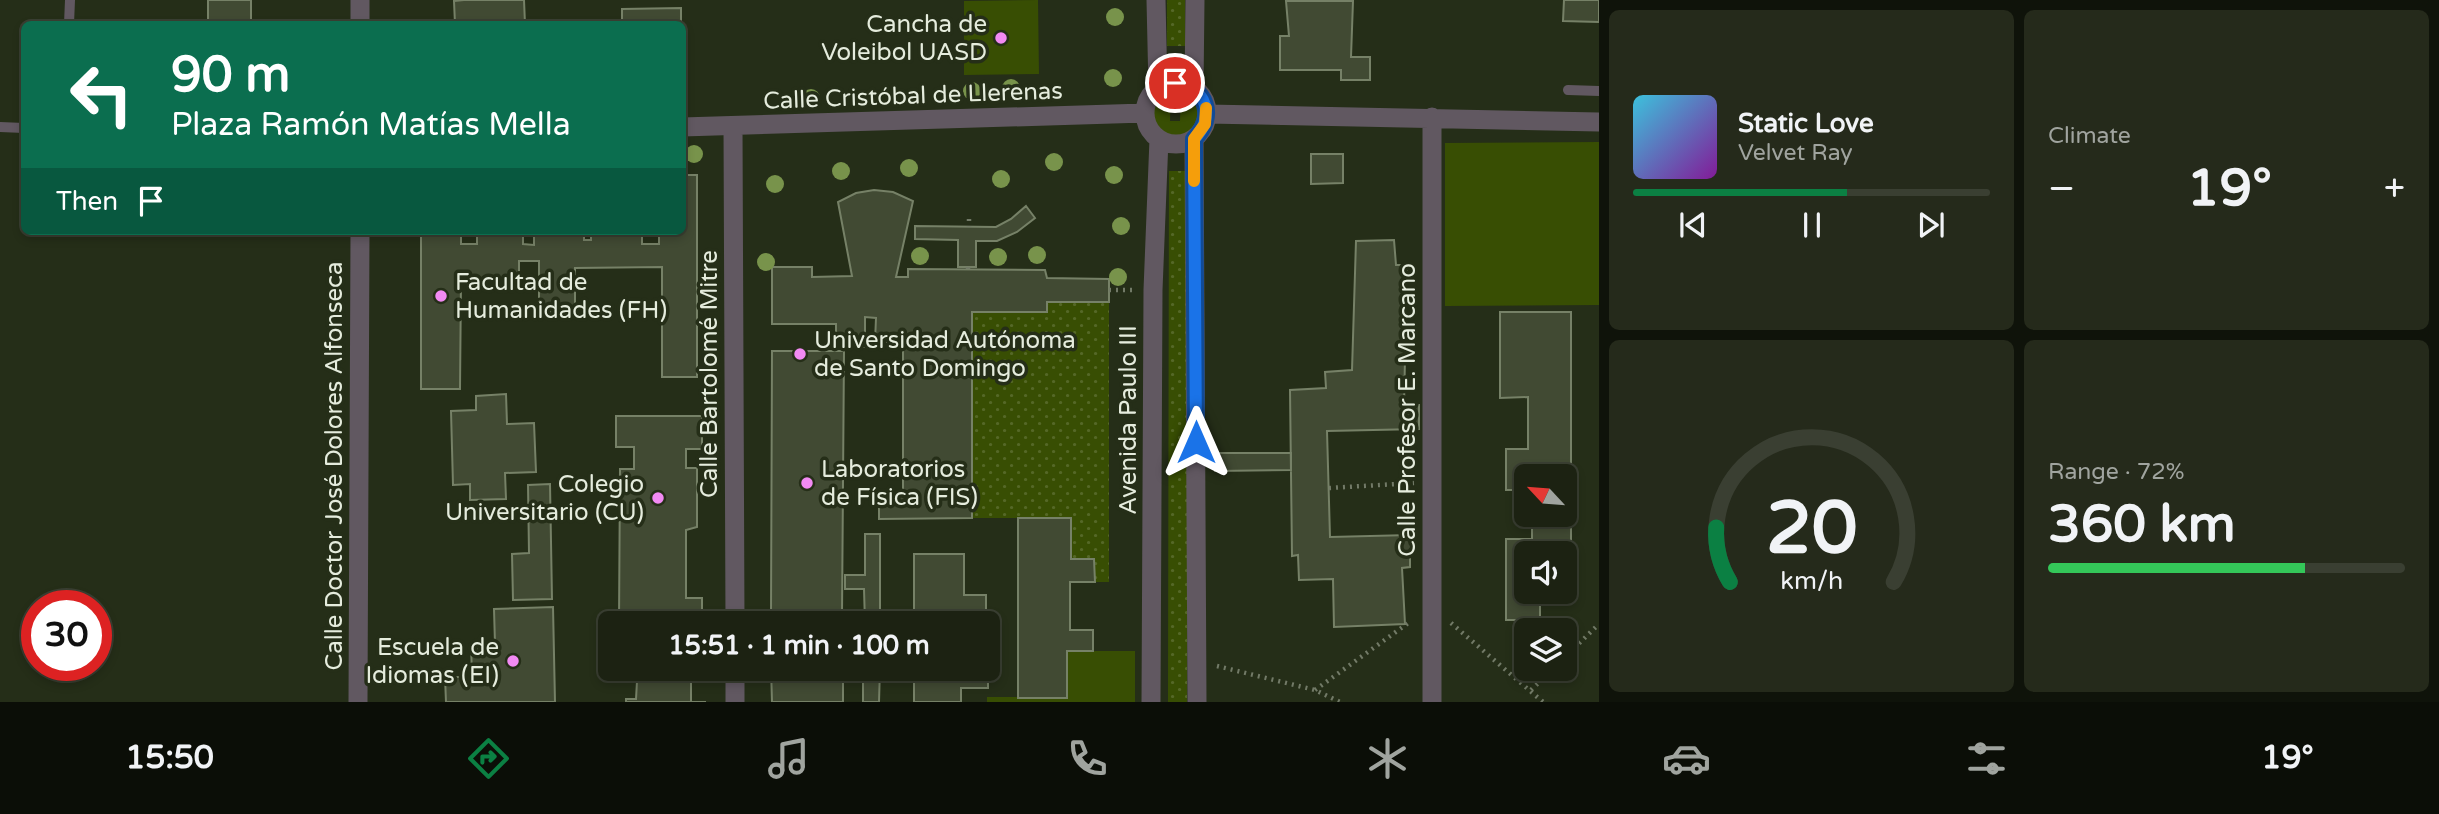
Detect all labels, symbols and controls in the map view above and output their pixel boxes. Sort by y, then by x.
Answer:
place label: Cancha de Voleibol UASD [821,10,987,67]
marker: Cancha de Voleibol UASD [993,30,1009,46]
text: 90 m [171,46,290,105]
icon: left [56,49,147,140]
pin [1145,53,1205,113]
icon: arrive [1156,64,1194,102]
street label: Calle Cristóbal de Llerenas [763,76,1063,116]
text: Plaza Ramón Matías Mella [171,106,571,144]
text: Static Love [1738,108,1874,139]
text: Climate [2048,122,2131,150]
text: Velvet Ray [1738,139,1853,167]
text: 19° [2187,157,2272,220]
text: − [2048,166,2075,212]
text: + [2384,166,2405,212]
icon: arrive [132,182,170,220]
text: Then [56,186,118,217]
icon: previous [1674,206,1712,244]
icon: pause [1793,206,1831,244]
icon: next [1912,206,1950,244]
street label: Calle Bartolomé Mitre [695,250,724,498]
street label: Calle Doctor José Dolores Alfonseca [320,262,349,670]
street label: Calle Profesor E. Marcano [1393,263,1422,557]
place label: Facultad de Humanidades (FH) [455,268,667,325]
marker: Facultad de Humanidades (FH) [433,288,449,304]
street label: Avenida Paulo III [1114,325,1143,515]
place label: Universidad Autónoma de Santo Domingo [814,326,1076,383]
marker: Universidad Autónoma de Santo Domingo [792,346,808,362]
position arrow [1159,405,1233,479]
place label: Laboratorios de Física (FIS) [821,455,978,512]
text: Range · 72% [2048,458,2184,486]
north arrow [1514,464,1577,527]
map controls [1514,464,1577,681]
place label: Colegio Universitario (CU) [445,470,644,527]
marker: Laboratorios de Física (FIS) [799,475,815,491]
text: 20 [1766,485,1857,573]
marker: Colegio Universitario (CU) [650,490,666,506]
text: 360 km [2048,493,2236,556]
button: sound [1514,541,1577,604]
text: km/h [1780,566,1843,596]
speed limit sign: 30 [21,590,112,681]
button: layers [1514,618,1577,681]
text: 15:51 · 1 min · 100 m [668,630,930,661]
place label: Escuela de Idiomas (EI) [366,633,499,690]
marker: Escuela de Idiomas (EI) [505,653,521,669]
icon: directions [464,734,513,783]
icon: music [764,734,813,783]
icon: phone [1063,734,1112,783]
icon: climate [1363,734,1412,783]
icon: car [1662,734,1711,783]
icon: filters [1962,734,2011,783]
text: 15:50 [125,739,214,777]
text: 19° [2261,739,2314,777]

